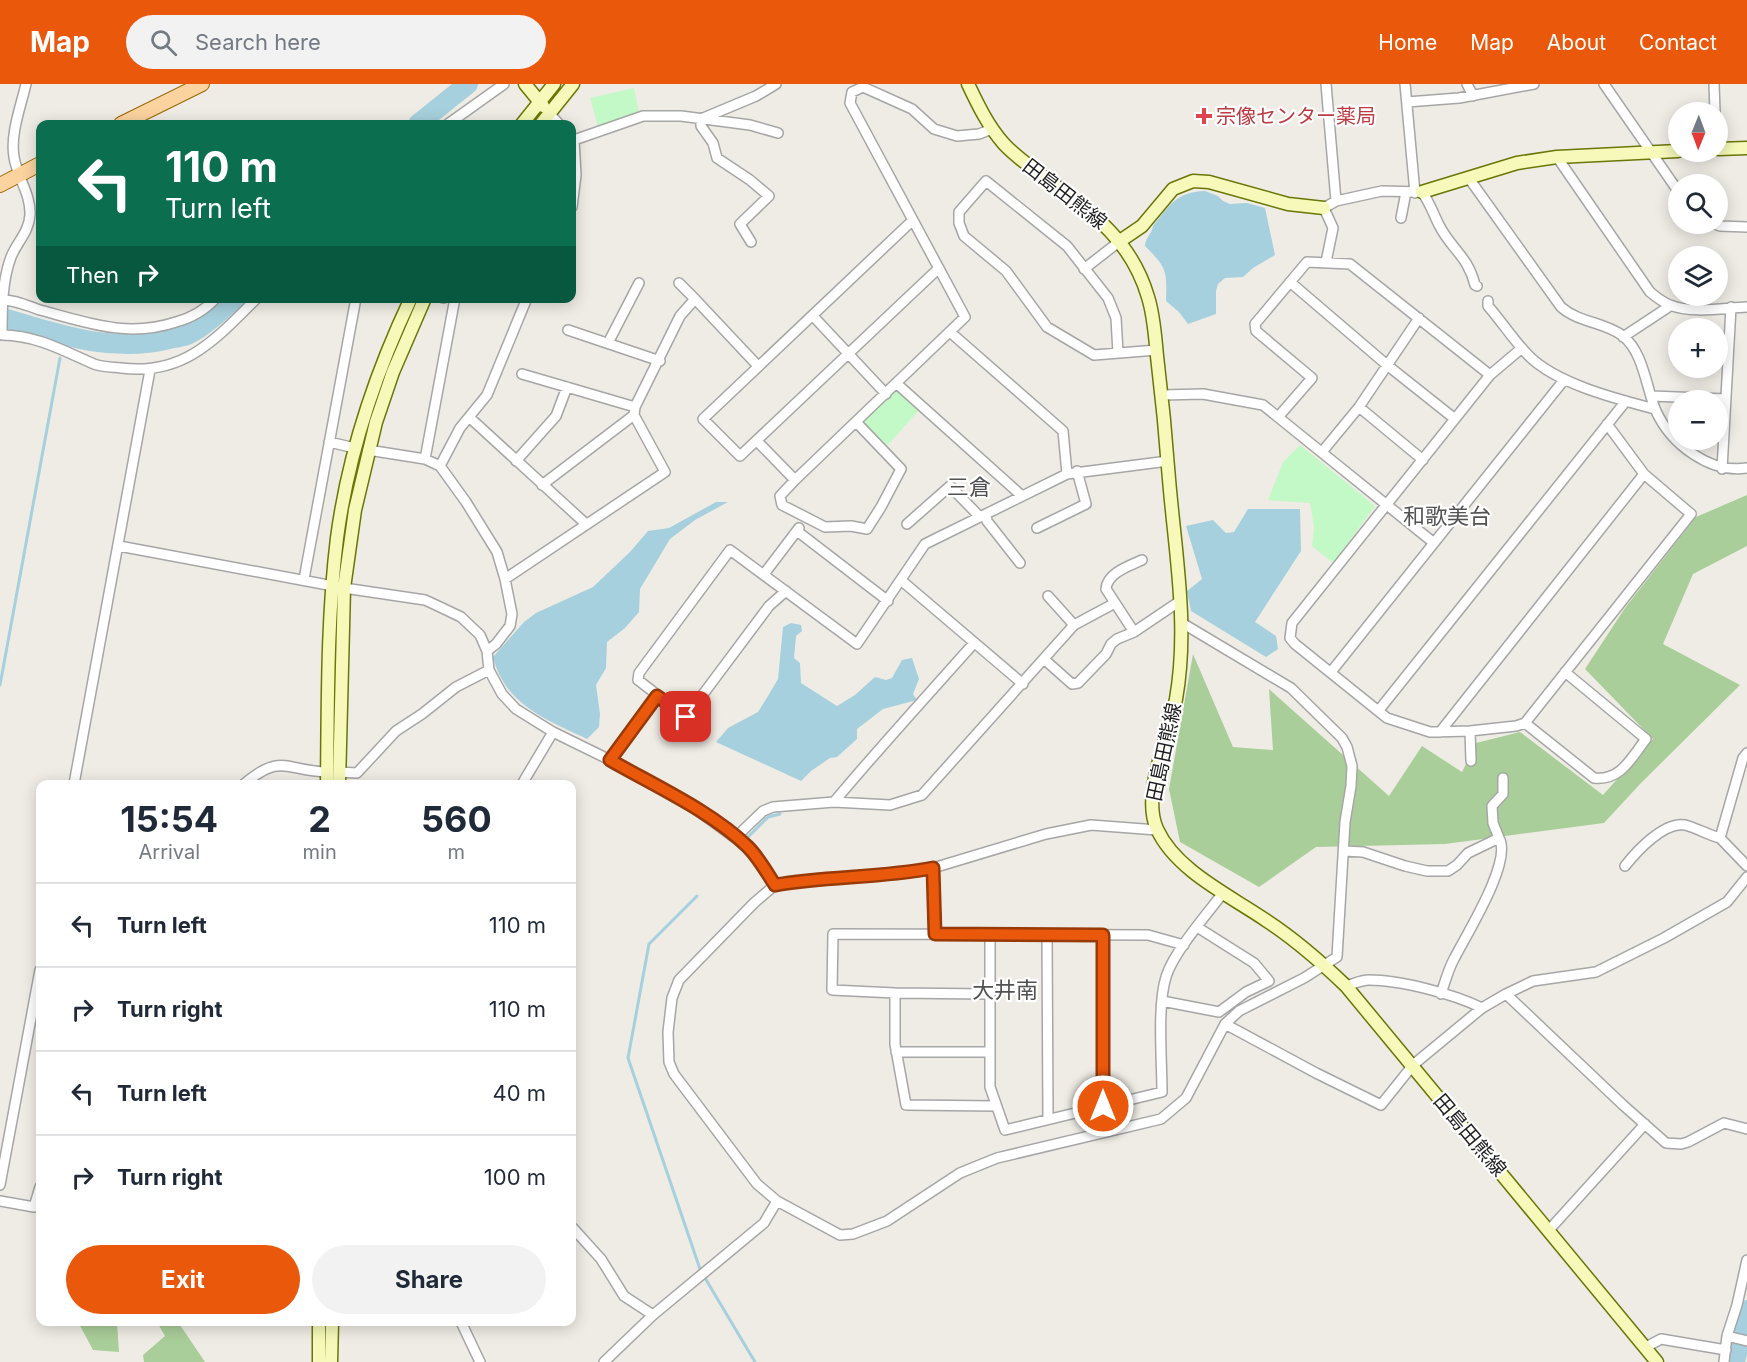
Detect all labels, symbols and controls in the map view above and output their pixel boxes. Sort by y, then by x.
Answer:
search box [126,15,546,69]
text: Map [30,25,90,59]
icon: search [147,26,180,59]
text: Search here [195,29,321,55]
text: Home [1378,30,1437,55]
text: Map [1470,30,1514,55]
text: About [1547,30,1606,55]
text: Contact [1639,30,1717,55]
north arrow [1668,102,1728,162]
map controls [1668,102,1728,450]
place label: 宗像センター薬局 [1216,104,1376,128]
marker: 宗像センター薬局 [1197,109,1211,123]
text: 110 m [165,141,278,192]
icon: left [66,144,144,222]
street label: 田島田熊線 [1018,154,1112,234]
button: search [1668,174,1728,234]
text: Turn left [165,192,271,225]
button: layers [1668,246,1728,306]
icon: right [131,258,164,291]
text: Then [66,262,119,288]
button: + [1668,318,1728,378]
button: − [1668,390,1728,450]
district label: 三倉 [947,474,991,500]
district label: 和歌美台 [1403,503,1491,529]
pin [660,691,711,742]
icon: arrive [669,700,702,733]
street label: 田島田熊線 [1142,701,1186,803]
text: 15:54 [120,797,218,841]
text: 2 [308,797,331,841]
text: 560 [421,797,492,841]
text: Arrival [138,840,200,864]
text: min [303,840,337,864]
text: m [448,840,465,864]
icon: left [66,909,99,942]
text: Turn left [117,912,207,938]
text: 110 m [489,912,546,938]
district label: 大井南 [972,977,1038,1003]
icon: right [66,993,99,1026]
text: Turn right [117,996,223,1022]
text: 110 m [489,996,546,1022]
position arrow [1071,1074,1135,1138]
icon: left [66,1077,99,1110]
text: Turn left [117,1080,207,1106]
text: 40 m [492,1080,546,1106]
street label: 田島田熊線 [1429,1089,1511,1181]
icon: right [66,1161,99,1194]
text: Turn right [117,1164,223,1190]
text: 100 m [484,1164,546,1190]
button: Exit [66,1245,300,1314]
button: Share [312,1245,546,1314]

